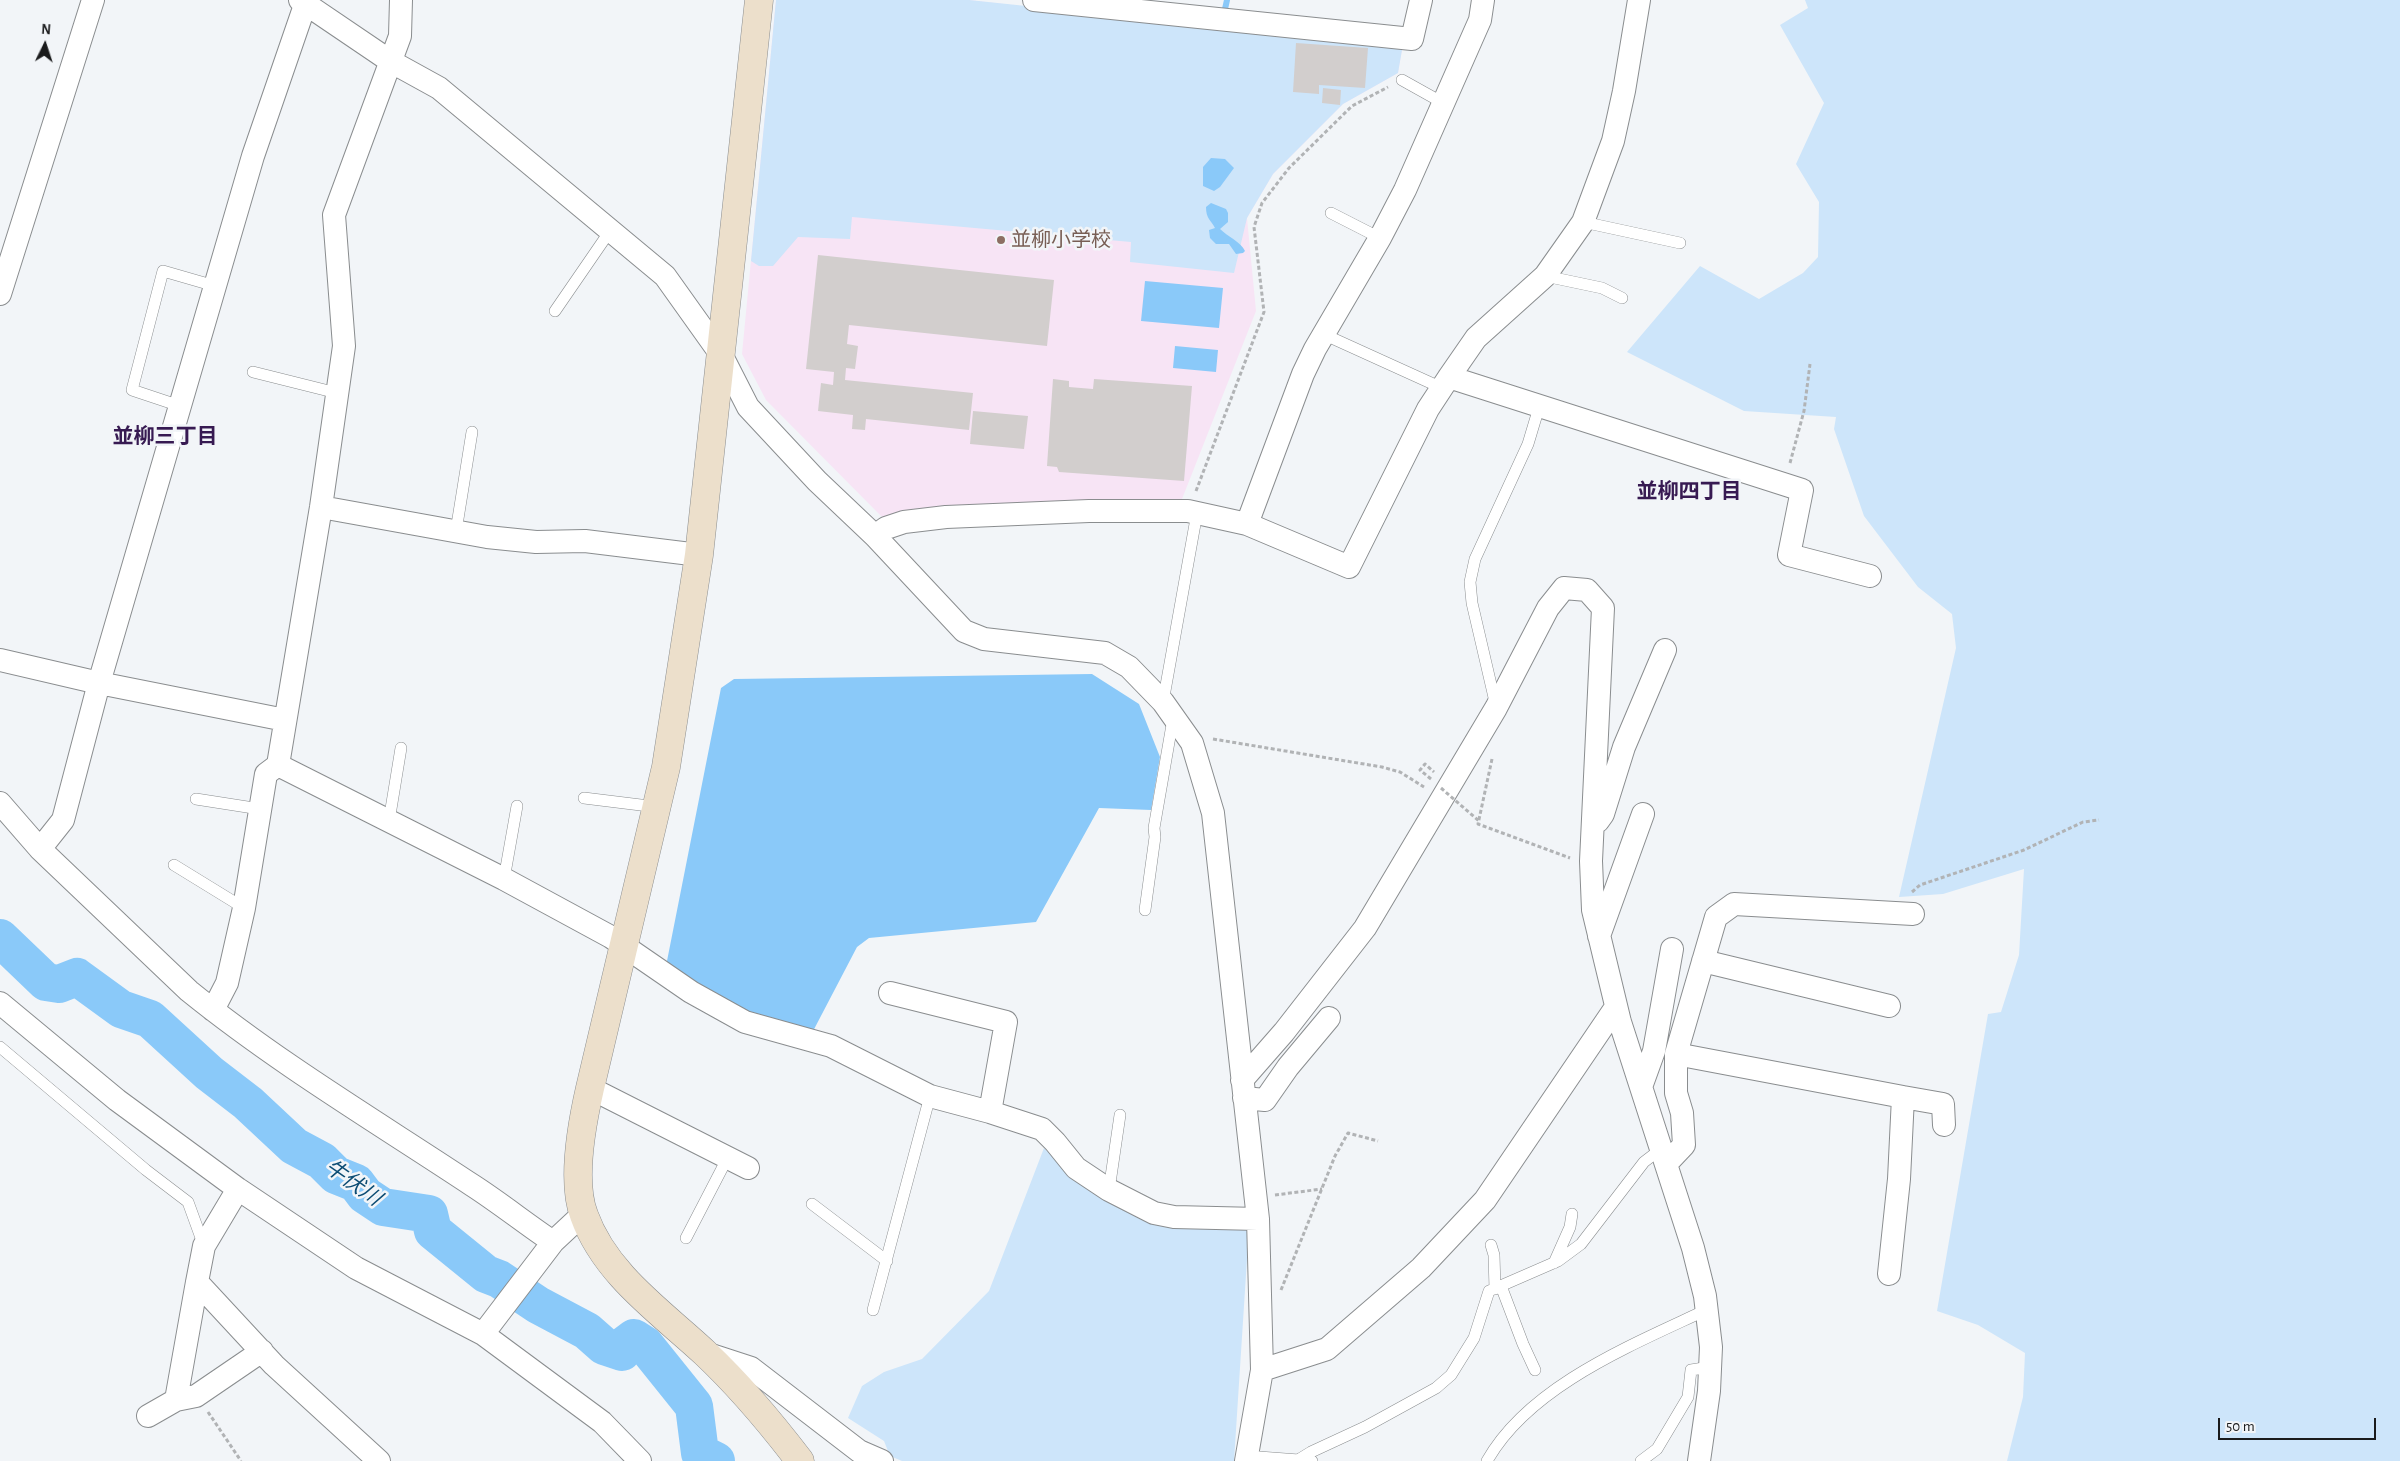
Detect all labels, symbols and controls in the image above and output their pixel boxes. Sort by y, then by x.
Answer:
north arrow [20,20,70,70]
text: N [41,23,51,37]
place label: 並柳小学校 [1011,228,1111,252]
marker: 並柳小学校 [995,234,1007,246]
district label: 並柳三丁目 [113,424,217,450]
district label: 並柳四丁目 [1637,479,1741,505]
water label: 牛伏川 [320,1155,386,1211]
scale bar [2220,1408,2378,1440]
text: 50 m [2226,1419,2255,1434]

